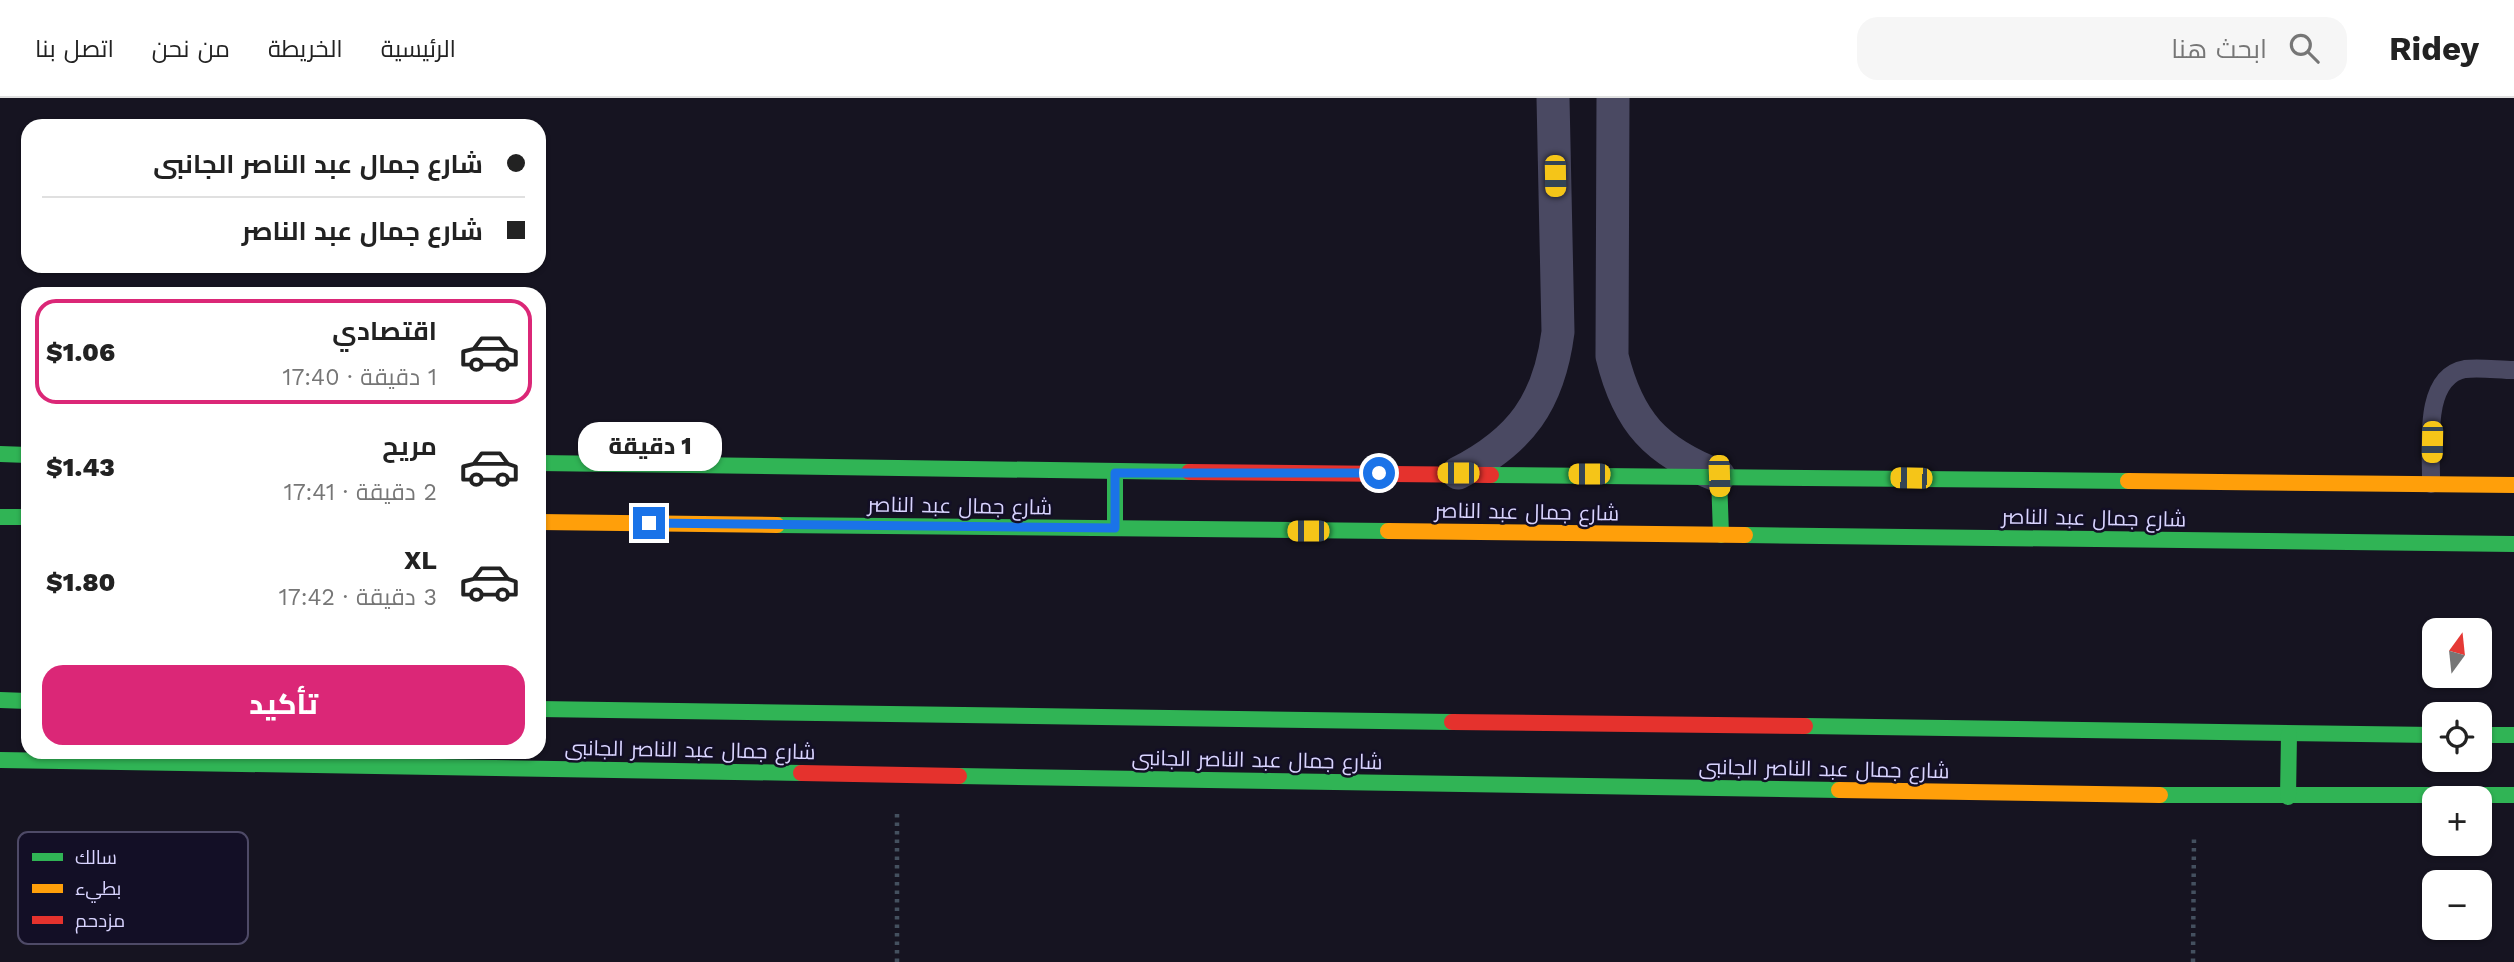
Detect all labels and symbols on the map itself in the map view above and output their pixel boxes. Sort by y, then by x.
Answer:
car [1545,155,1566,197]
car [2422,421,2443,463]
callout: 1 دقيقة [577,422,721,470]
car [1708,455,1731,497]
route start [1363,457,1395,489]
car [1438,463,1480,484]
car [1569,464,1611,485]
car [1890,467,1933,489]
street label: شارع جمال عبد الناصر [866,491,1053,522]
street label: شارع جمال عبد الناصر [1433,497,1620,528]
street label: شارع جمال عبد الناصر [2000,503,2187,534]
route end [633,507,665,539]
car [1288,521,1330,542]
north arrow [2422,618,2492,688]
street label: شارع جمال عبد الناصر الجانبى [564,735,816,766]
street label: شارع جمال عبد الناصر الجانبى [1131,745,1383,776]
street label: شارع جمال عبد الناصر الجانبى [1698,754,1950,785]
legend [18,832,248,944]
text: سالك [75,846,117,869]
text: بطيء [75,877,121,903]
text: مزدحم [75,909,125,934]

